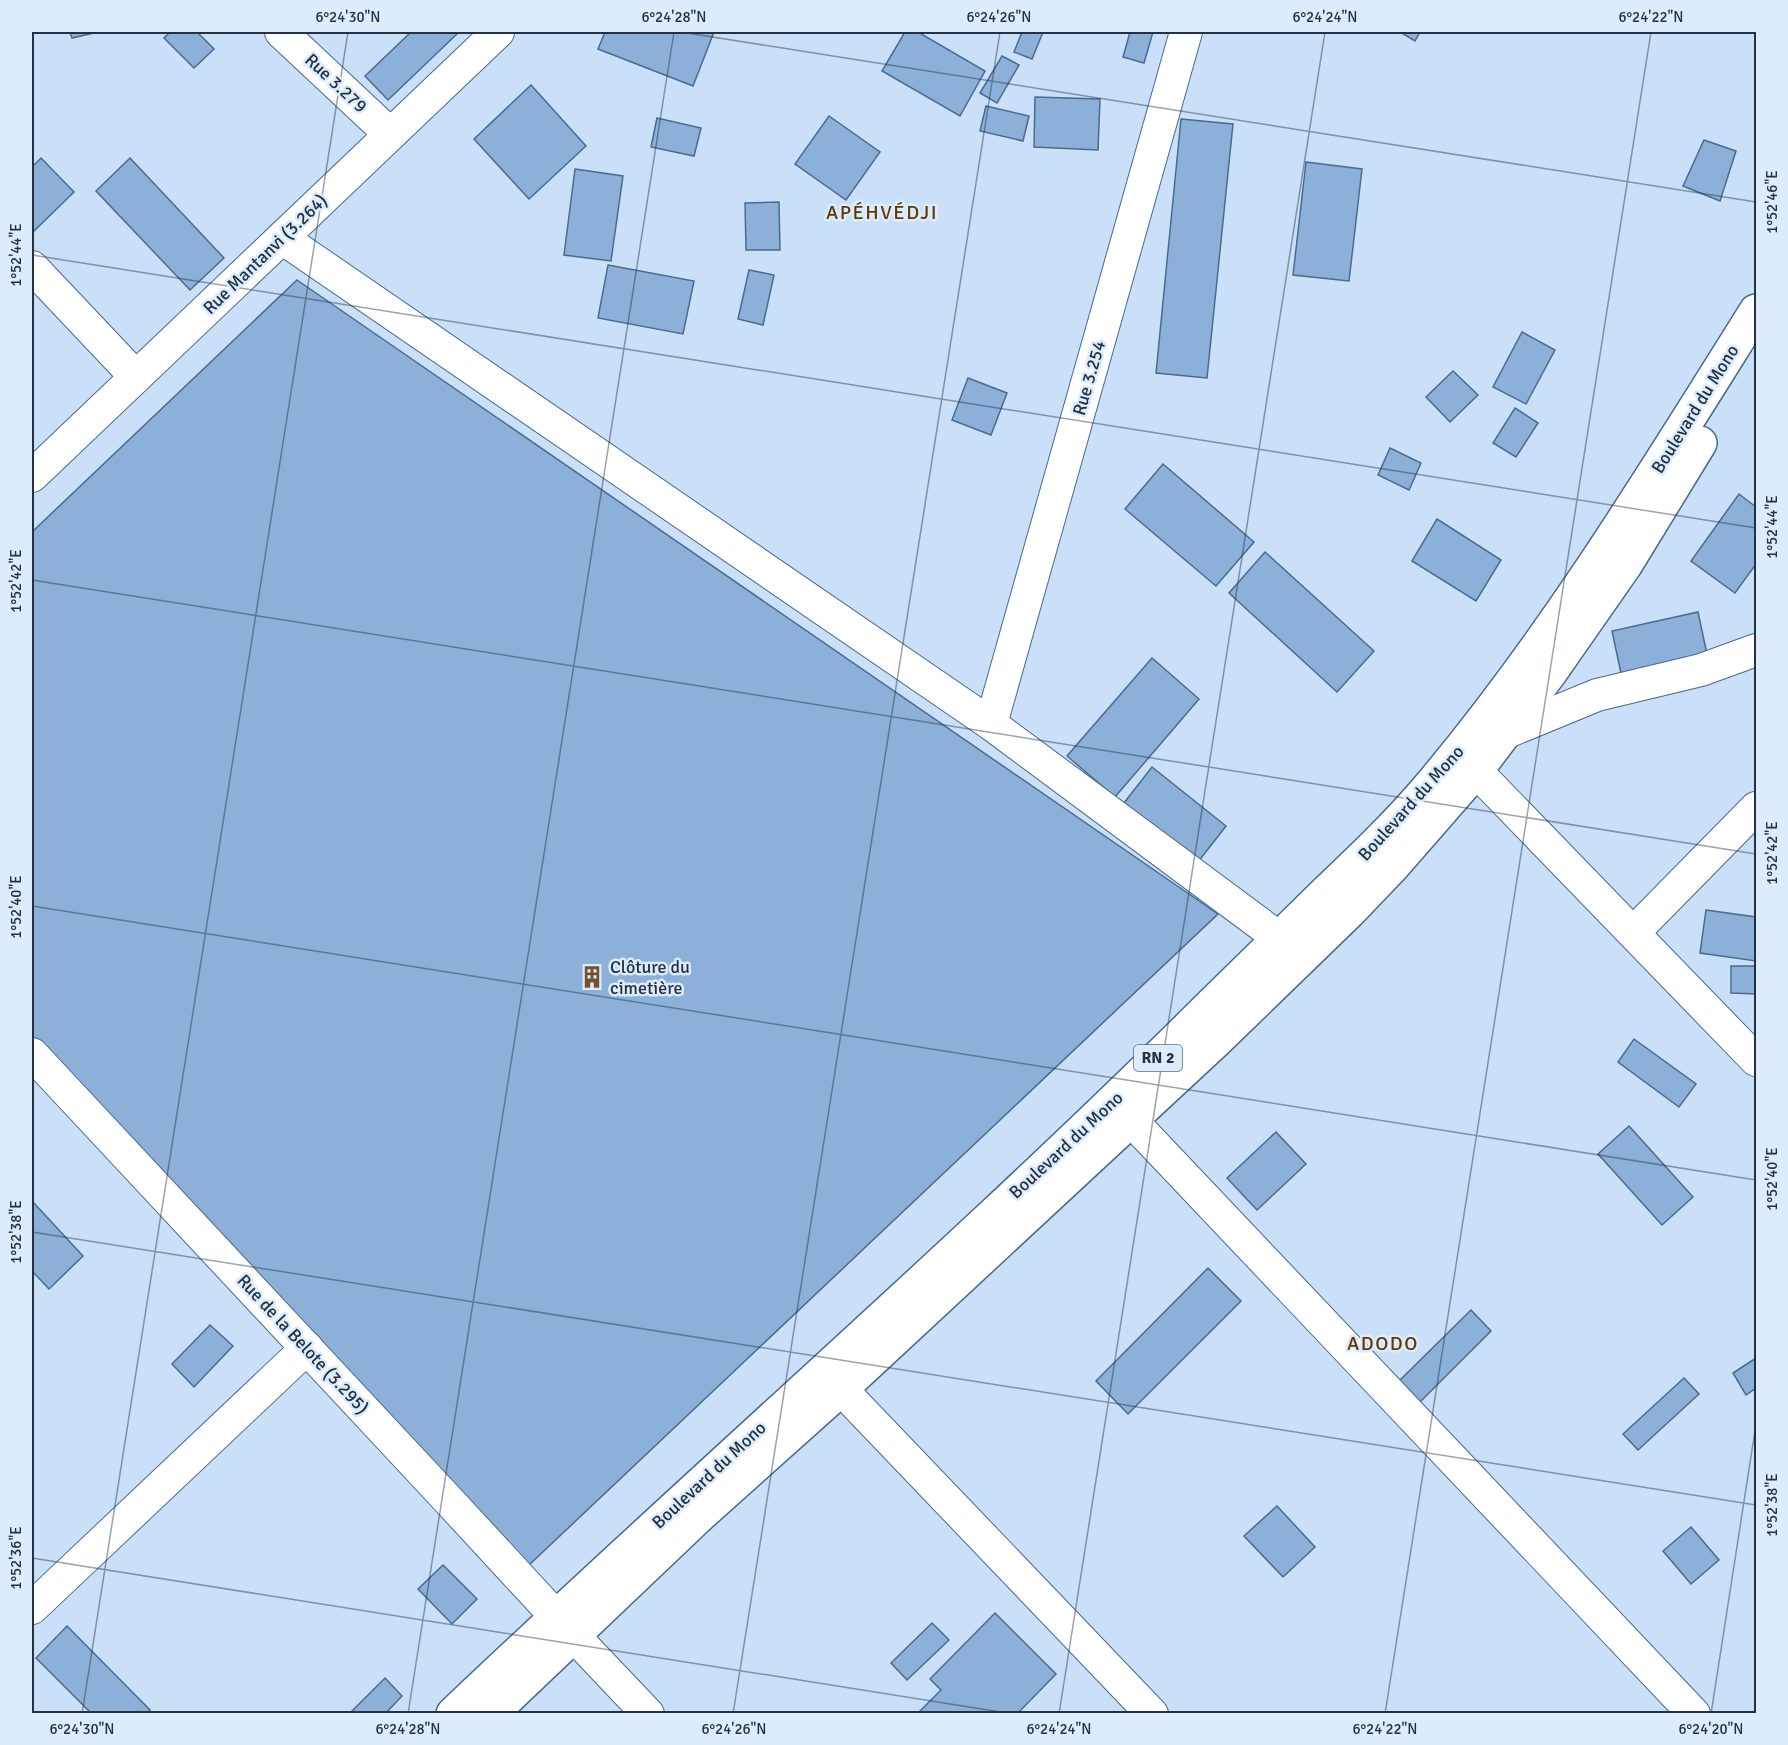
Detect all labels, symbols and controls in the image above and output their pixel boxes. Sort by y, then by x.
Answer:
text: 6°24'30"N [315,8,381,26]
text: 6°24'28"N [641,8,707,26]
text: 6°24'26"N [966,8,1032,26]
text: 6°24'24"N [1292,8,1358,26]
text: 6°24'22"N [1618,8,1684,26]
street label: Rue 3.279 [300,49,372,117]
text: 1°52'46"E [1763,170,1781,234]
street label: Rue Mantanvi (3.264) [198,189,332,319]
district label: APÉHVÉDJI [826,200,938,225]
text: 1°52'44"E [7,223,25,287]
street label: Rue 3.254 [1068,338,1110,418]
street label: Boulevard du Mono [1647,341,1743,477]
text: 1°52'44"E [1763,495,1781,559]
text: 1°52'42"E [7,549,25,613]
street label: Boulevard du Mono [1353,741,1469,865]
text: 1°52'42"E [1763,821,1781,885]
text: 1°52'40"E [7,875,25,939]
place label: Clôture du cimetière [610,956,690,999]
building icon: Clôture du cimetière [579,964,605,990]
road number: RN 2 [1134,1045,1182,1071]
street label: Boulevard du Mono [1004,1087,1128,1203]
text: 1°52'40"E [1763,1147,1781,1211]
text: 1°52'38"E [7,1200,25,1264]
street label: Rue de la Belote (3.295) [233,1270,373,1418]
district label: ADODO [1347,1331,1419,1356]
street label: Boulevard du Mono [647,1417,771,1533]
text: 1°52'38"E [1763,1473,1781,1537]
text: 1°52'36"E [7,1526,25,1590]
text: 6°24'30"N [49,1720,115,1738]
text: 6°24'28"N [375,1720,441,1738]
text: 6°24'26"N [701,1720,767,1738]
text: 6°24'24"N [1026,1720,1092,1738]
text: 6°24'22"N [1352,1720,1418,1738]
text: 6°24'20"N [1678,1720,1744,1738]

